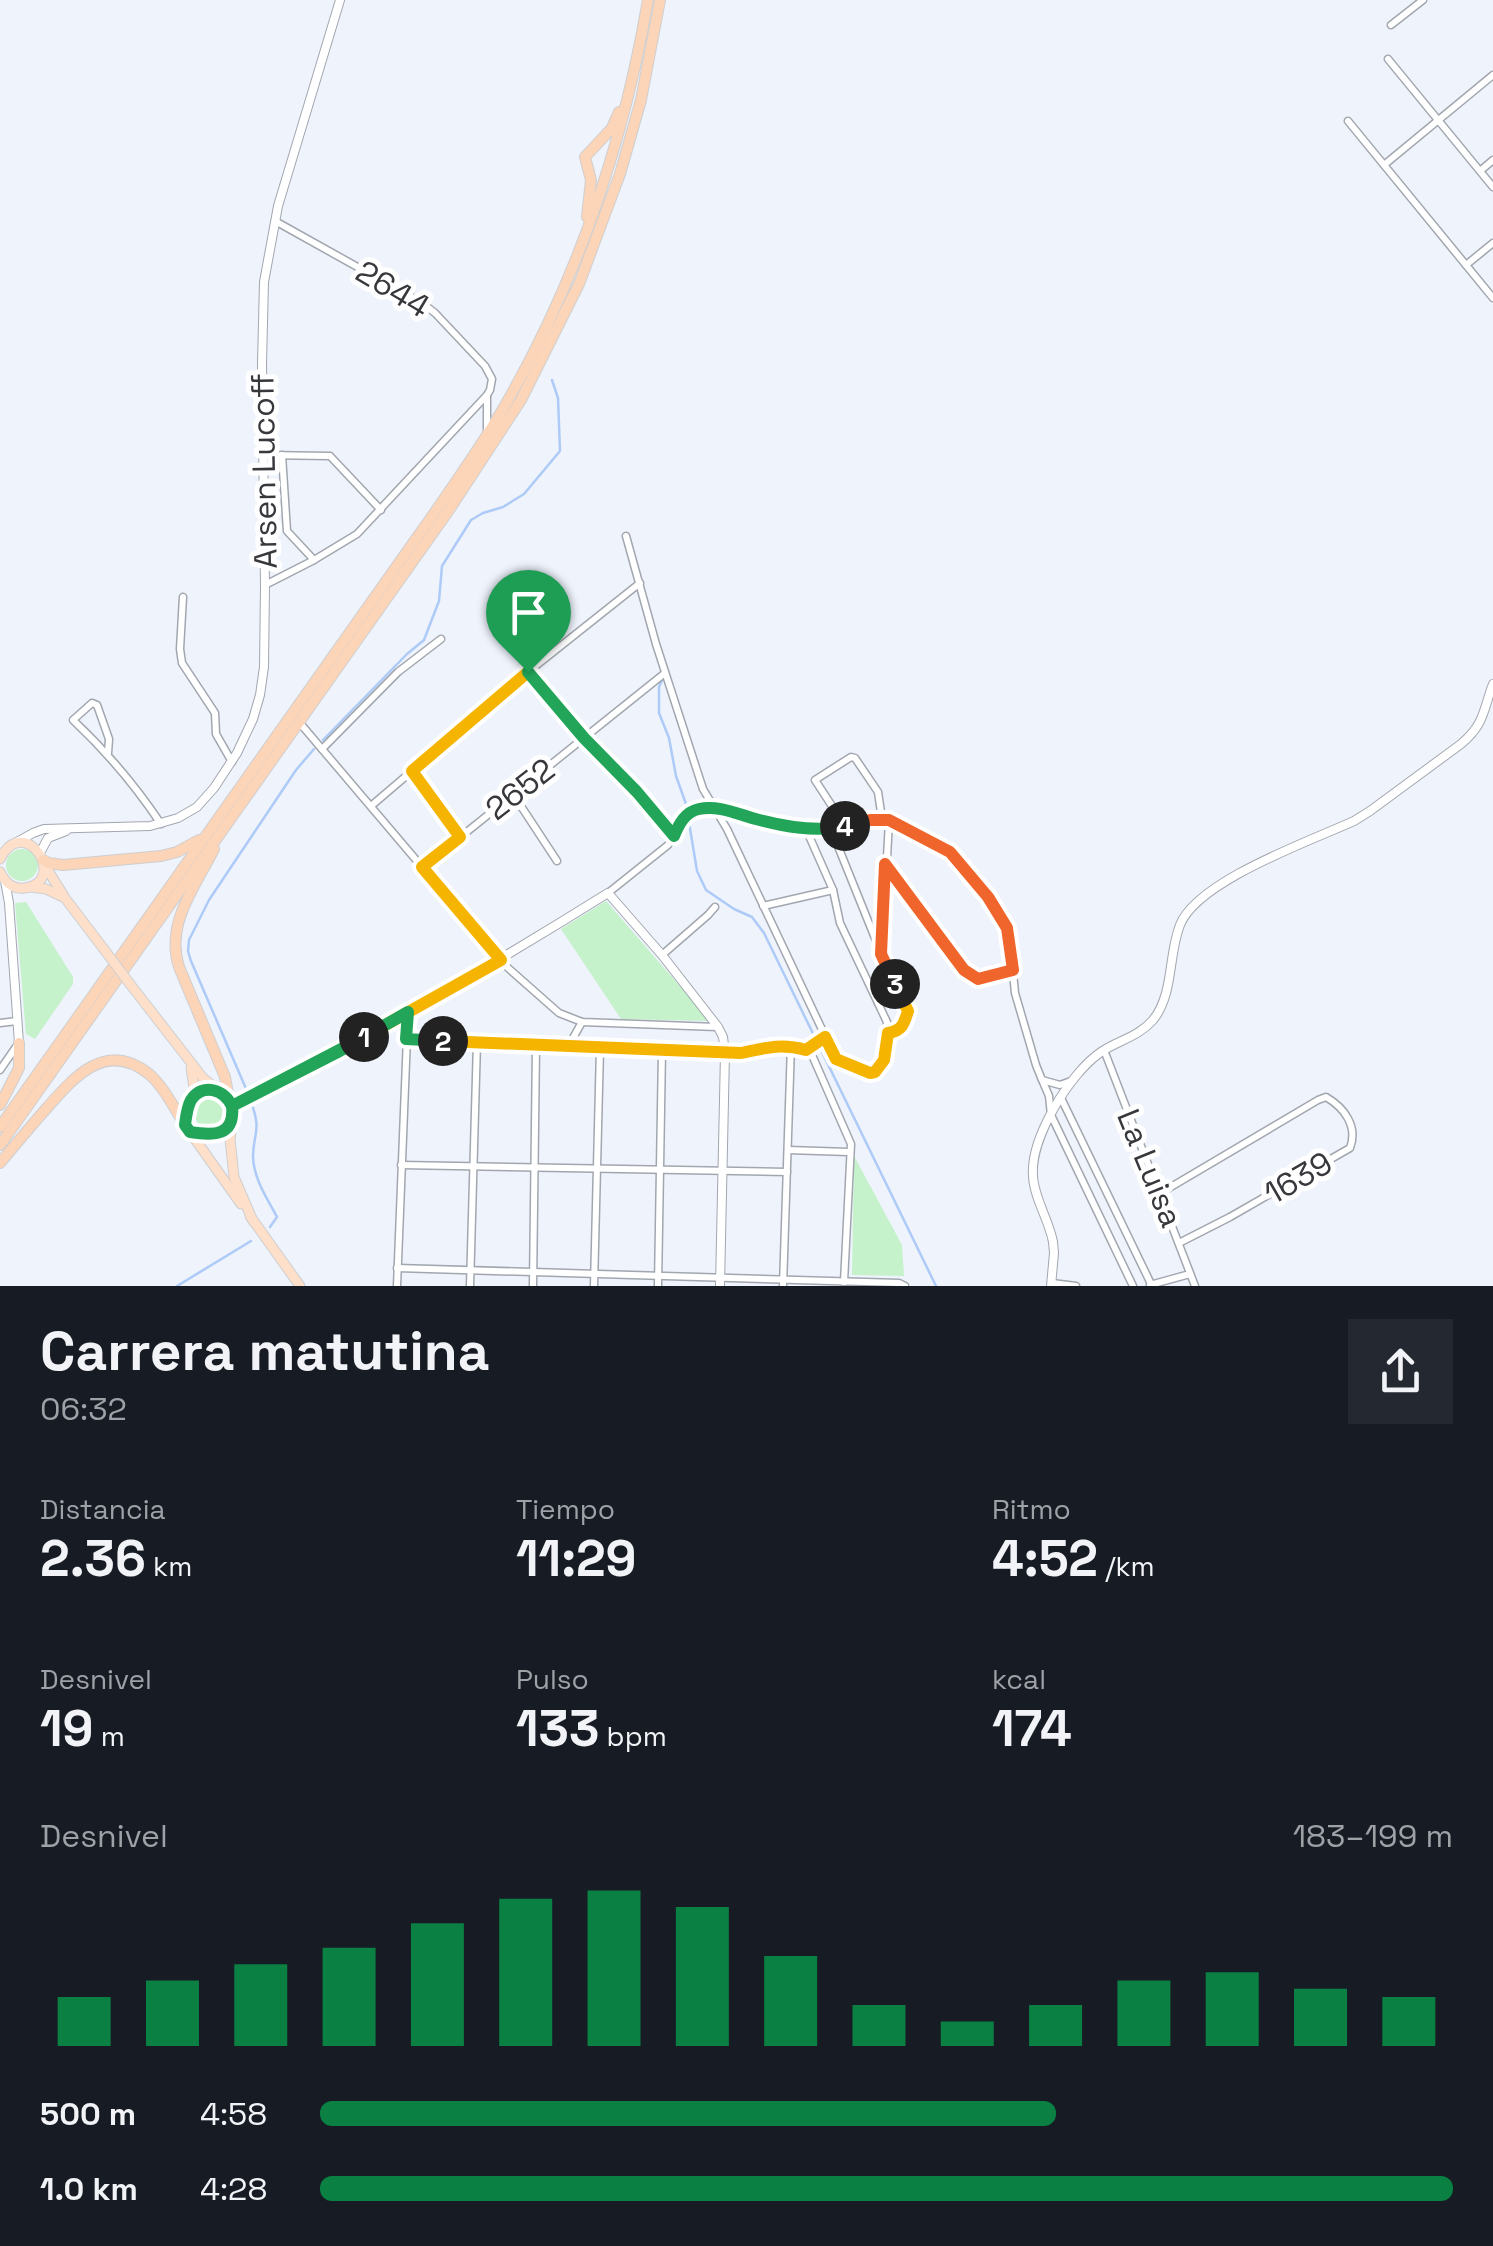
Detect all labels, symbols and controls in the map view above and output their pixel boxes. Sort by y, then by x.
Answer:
street label: 2644 [349,252,437,326]
street label: Arsen Lucoff [242,373,286,569]
pin [486,570,571,673]
icon: arrive [501,585,556,640]
street label: 2652 [477,750,563,828]
pin: 4 [820,801,870,851]
text: 4 [836,808,854,844]
pin: 3 [870,959,920,1009]
text: 3 [886,966,904,1002]
pin: 1 [339,1012,389,1062]
pin: 2 [418,1016,468,1066]
text: 1 [358,1019,370,1055]
text: 2 [435,1023,451,1059]
street label: La Luisa [1108,1103,1192,1233]
street label: 1639 [1257,1143,1339,1213]
text: Carrera matutina [40,1316,490,1386]
button: share [1348,1319,1453,1424]
text: 06:32 [40,1389,127,1429]
text: Distancia [40,1491,166,1527]
text: Tiempo [516,1491,615,1527]
text: Ritmo [992,1491,1071,1527]
text: 2.36 [40,1527,146,1591]
text: 11:29 [516,1527,637,1591]
text: 4:52 [992,1527,1098,1591]
text: km [146,1548,192,1584]
text: /km [1098,1548,1155,1584]
text: Desnivel [40,1661,152,1697]
text: Pulso [516,1661,589,1697]
text: kcal [992,1661,1046,1697]
text: 19 [40,1697,94,1761]
text: 133 [516,1697,599,1761]
text: 174 [992,1697,1072,1761]
text: m [94,1718,125,1754]
text: bpm [599,1718,667,1754]
text: Desnivel [40,1816,168,1856]
text: 183–199 m [1293,1816,1453,1856]
text: 500 m [40,2094,136,2134]
text: 4:58 [200,2094,267,2134]
text: 1.0 km [40,2169,138,2209]
text: 4:28 [200,2169,267,2209]

